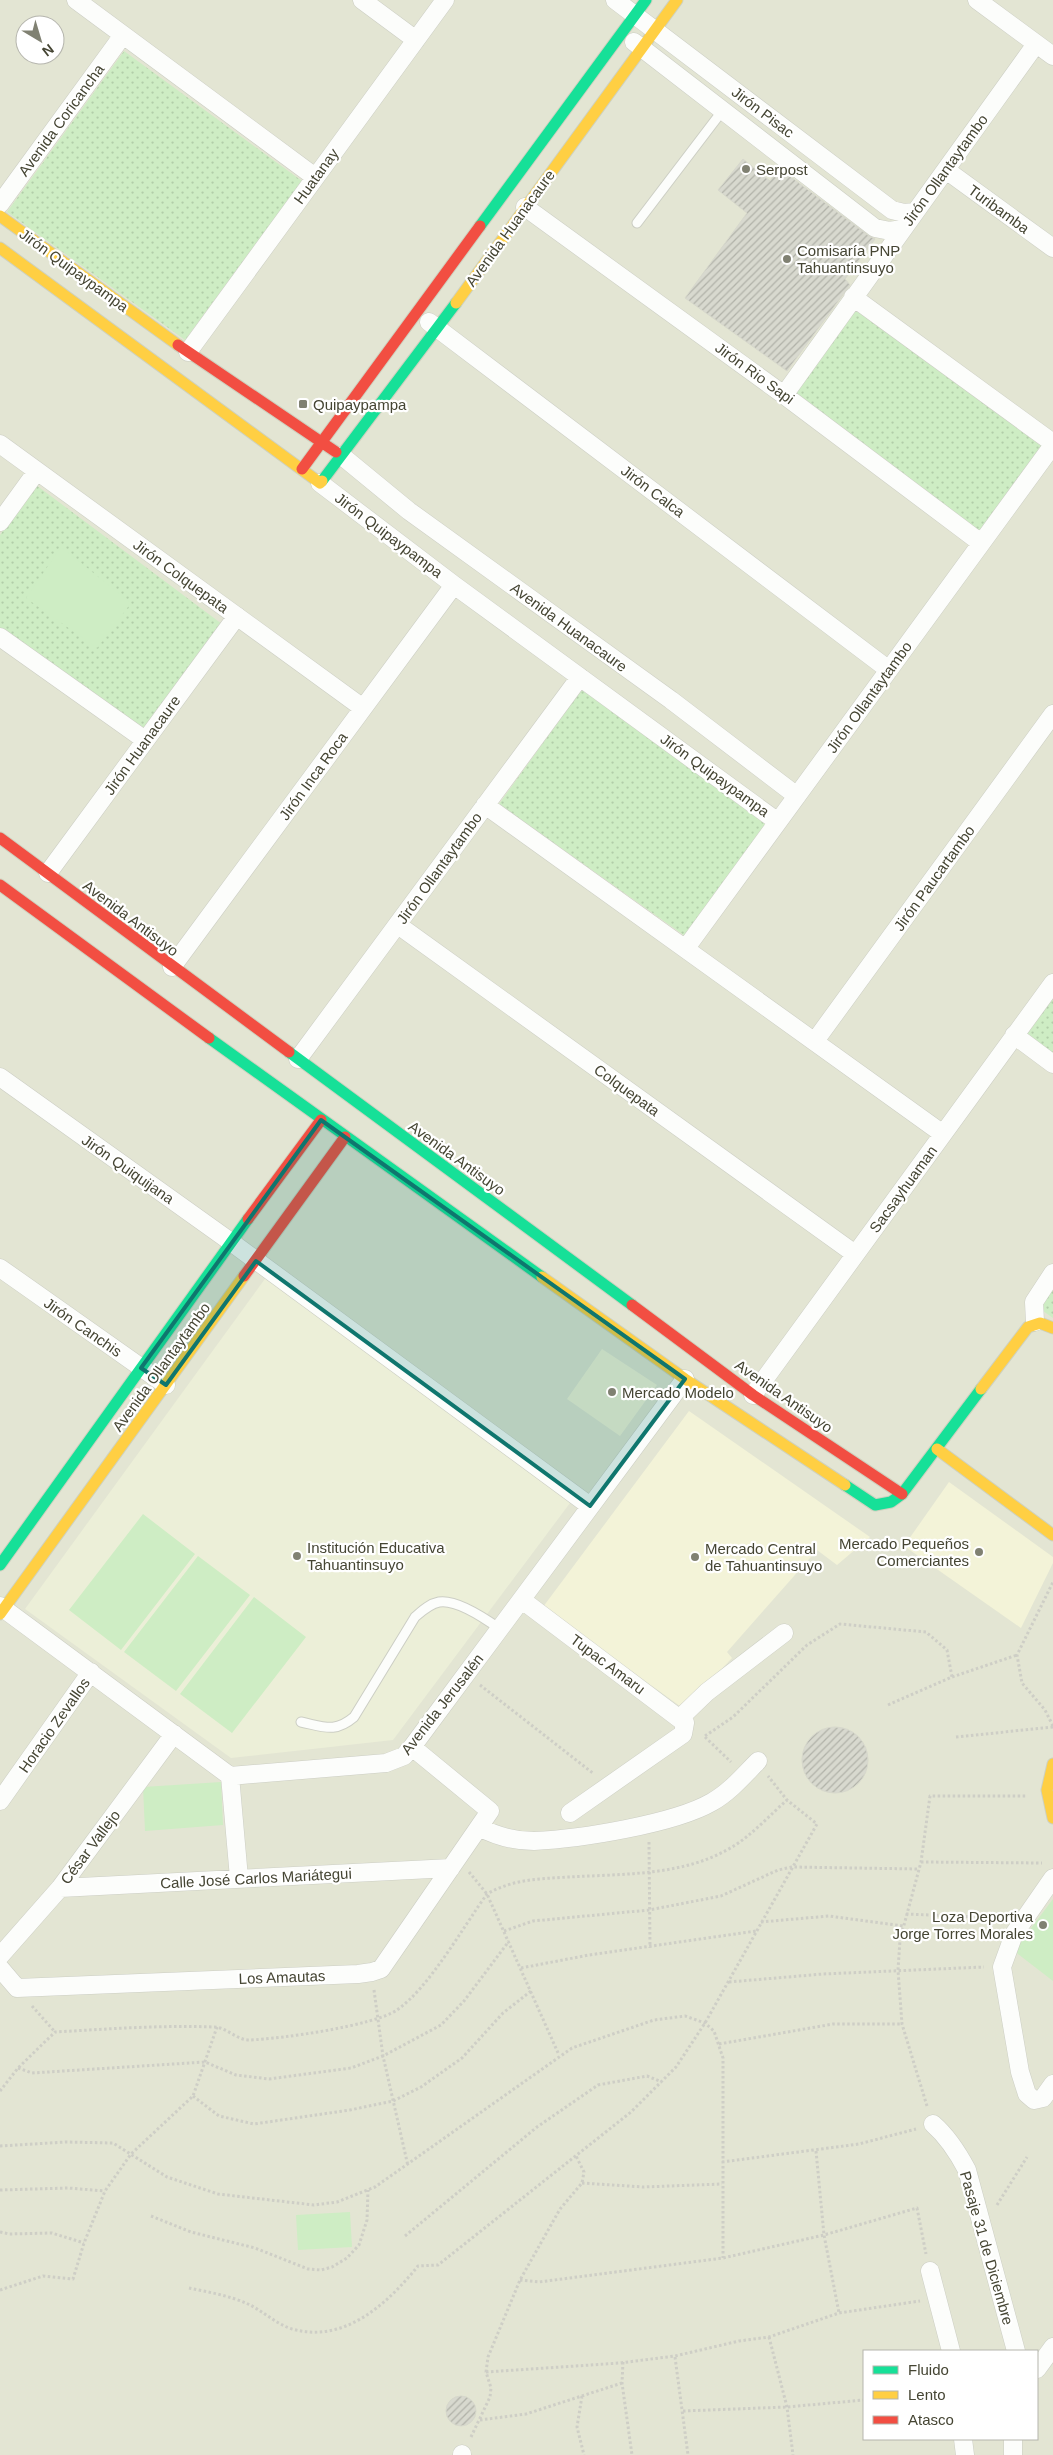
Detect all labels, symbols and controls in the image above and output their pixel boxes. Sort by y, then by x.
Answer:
north arrow [15,15,65,65]
text: N [39,41,57,60]
street label: Avenida Coricancha [15,60,108,179]
street label: Jirón Pisac [729,83,798,141]
street label: Jirón Ollantaytambo [899,111,991,229]
street label: Huatanay [290,145,342,207]
place label: Serpost [756,161,809,178]
marker: Serpost [740,163,752,175]
street label: Avenida Huanacaure [462,166,558,290]
street label: Turibamba [965,181,1033,237]
street label: Jirón Quipaypampa [16,225,132,315]
place label: Comisaría PNP Tahuantinsuyo [797,242,900,276]
marker: Comisaría PNP Tahuantinsuyo [781,253,793,265]
street label: Jirón Rio Sapi [712,339,798,407]
place label: Quipaypampa [313,396,407,413]
marker: Quipaypampa [297,398,309,410]
street label: Jirón Calca [618,462,689,521]
street label: Jirón Quipaypampa [332,489,447,581]
street label: Jirón Colquepata [130,536,232,617]
street label: Avenida Huanacaure [507,579,631,675]
street label: Jirón Ollantaytambo [823,638,915,756]
street label: Jirón Huanacaure [100,692,184,798]
street label: Jirón Inca Roca [275,728,351,823]
street label: Jirón Quipaypampa [657,730,773,820]
street label: Jirón Ollantaytambo [393,809,485,927]
street label: Jirón Paucartambo [890,822,978,934]
street label: Avenida Antisuyo [80,877,182,959]
street label: Colquepata [591,1061,664,1120]
street label: Avenida Antisuyo [406,1117,508,1199]
street label: Jirón Quiquijana [79,1131,178,1207]
street label: Sacsayhuaman [866,1142,940,1236]
street label: Jirón Canchis [41,1294,125,1360]
street label: Avenida Ollantaytambo [109,1299,213,1435]
street label: Avenida Antisuyo [732,1356,836,1436]
place label: Mercado Modelo [622,1384,734,1401]
marker: Mercado Modelo [606,1386,618,1398]
place label: Mercado Pequeños Comerciantes [839,1535,969,1569]
place label: Institución Educativa Tahuantinsuyo [307,1539,445,1573]
place label: Mercado Central de Tahuantinsuyo [705,1540,822,1574]
marker: Mercado Pequeños Comerciantes [973,1546,985,1558]
marker: Institución Educativa Tahuantinsuyo [291,1550,303,1562]
marker: Mercado Central de Tahuantinsuyo [689,1551,701,1563]
street label: Tupac Amaru [567,1631,649,1697]
street label: Avenida Jerusalén [397,1650,487,1758]
street label: Horacio Zevallos [15,1674,93,1776]
street label: César Vallejo [57,1807,123,1887]
street label: Calle José Carlos Mariátegui [160,1864,352,1892]
place label: Loza Deportiva Jorge Torres Morales [892,1908,1034,1942]
marker: Loza Deportiva Jorge Torres Morales [1037,1919,1049,1931]
street label: Los Amautas [238,1967,326,1987]
street label: Pasaje 31 de Diciembre [957,2169,1017,2327]
legend [863,2350,1038,2440]
text: Fluido [908,2361,949,2378]
text: Lento [908,2386,946,2403]
text: Atasco [908,2411,954,2428]

